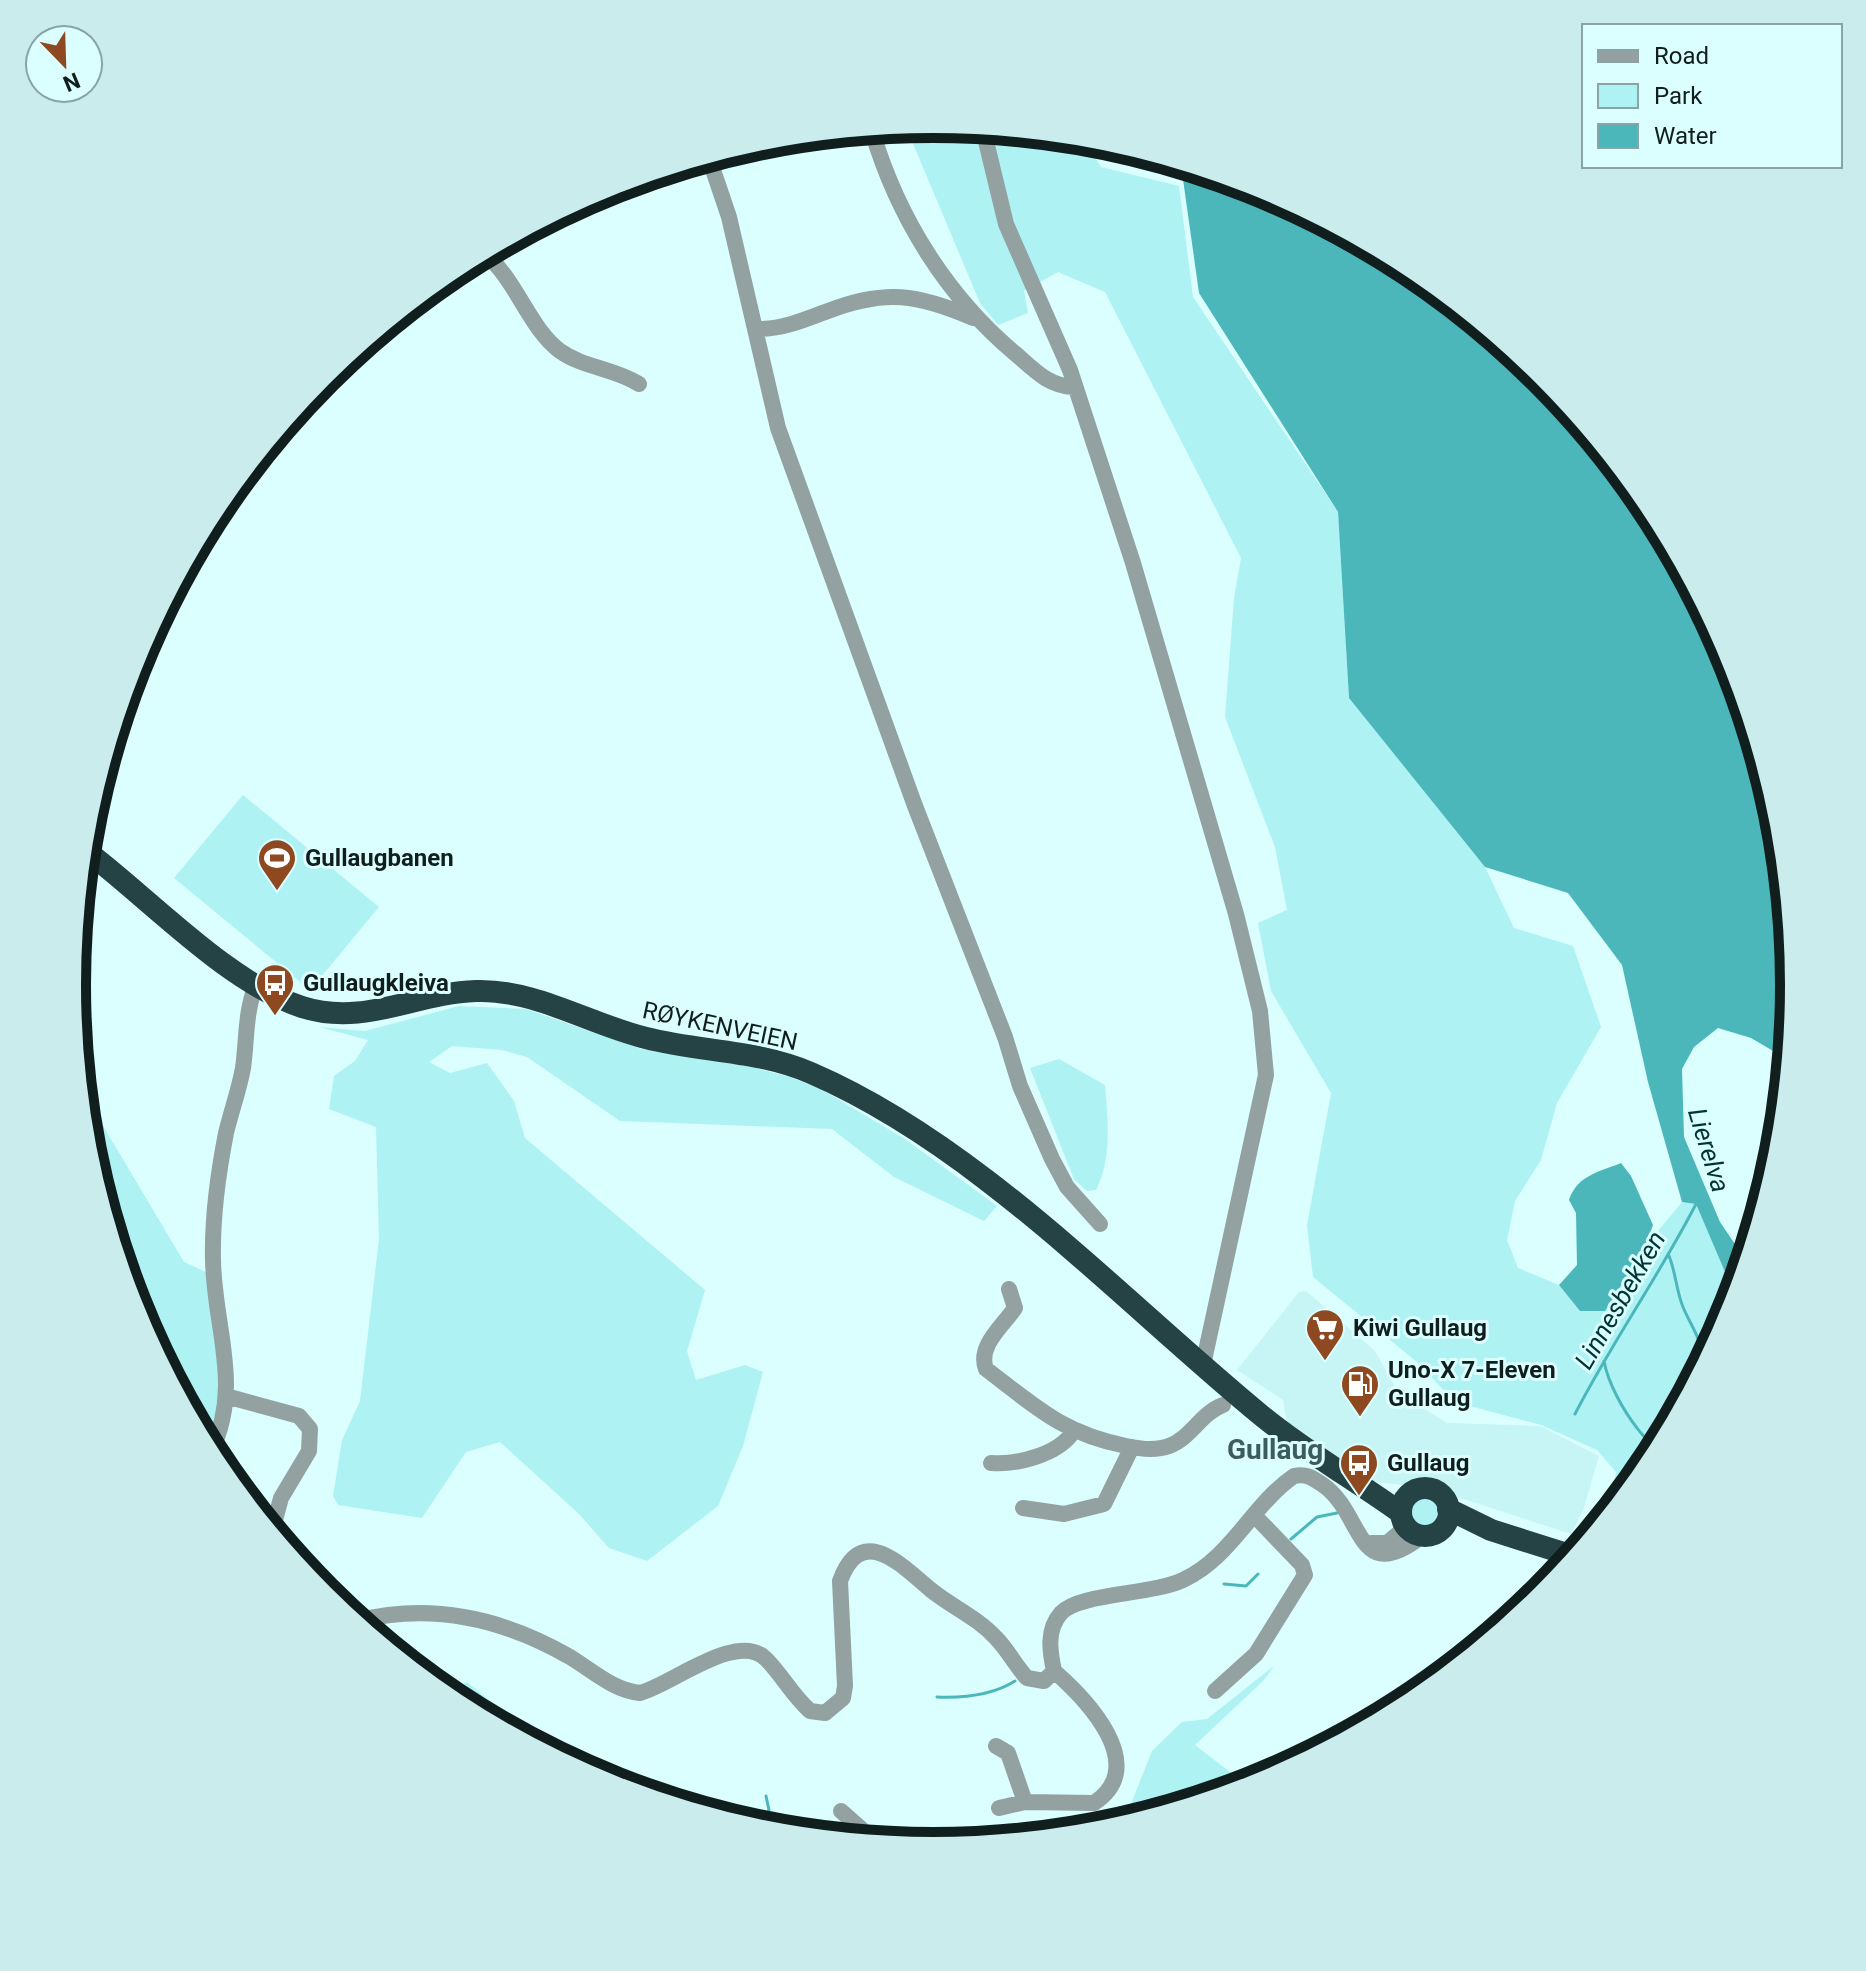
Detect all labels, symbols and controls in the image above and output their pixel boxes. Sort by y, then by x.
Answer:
north arrow [24,24,104,104]
legend [1582,24,1842,168]
text: Road [1654,42,1709,70]
text: N [60,67,84,96]
text: Park [1654,82,1703,110]
text: Water [1654,122,1717,150]
sports icon: Gullaugbanen [256,837,298,892]
place label: Gullaugbanen [305,844,454,872]
bus stop icon: Gullaugkleiva [254,962,296,1017]
place label: Gullaugkleiva [303,969,449,997]
street label: RØYKENVEIEN [640,996,800,1056]
water label: Lierelva [1682,1104,1736,1196]
water label: Linnesbekken [1568,1226,1672,1374]
supermarket icon: Kiwi Gullaug [1304,1307,1346,1362]
place label: Kiwi Gullaug [1353,1314,1487,1342]
place label: Uno-X 7-Eleven Gullaug [1388,1356,1556,1412]
fuel station icon: Uno-X 7-Eleven Gullaug [1339,1363,1381,1418]
district label: Gullaug [1227,1433,1323,1466]
bus stop icon: Gullaug [1338,1442,1380,1497]
place label: Gullaug [1387,1449,1470,1477]

